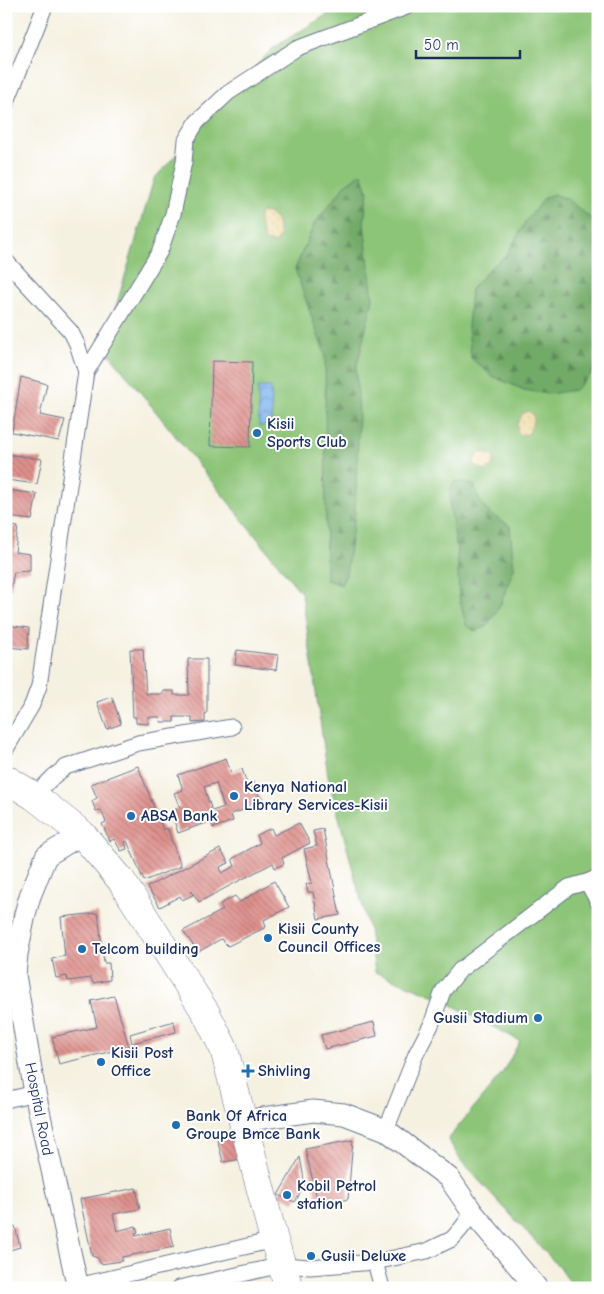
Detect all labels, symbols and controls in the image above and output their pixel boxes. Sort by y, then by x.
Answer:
scale bar [416,28,520,60]
text: 50 m [424,36,459,54]
place label: Kisii Sports Club [267,415,347,451]
marker: Kisii Sports Club [251,427,263,439]
place label: Kenya National Library Services-Kisii [244,778,388,814]
marker: Kenya National Library Services-Kisii [228,790,240,802]
place label: ABSA Bank [141,807,217,825]
marker: ABSA Bank [125,810,137,822]
place label: Kisii County Council Offices [278,920,380,956]
marker: Kisii County Council Offices [262,932,274,944]
place label: Telcom building [92,940,199,958]
marker: Telcom building [76,943,88,955]
place label: Gusii Stadium [433,1009,528,1027]
marker: Gusii Stadium [532,1012,544,1024]
place label: Kisii Post Office [111,1044,174,1080]
marker: Kisii Post Office [95,1056,107,1068]
street label: Hospital Road [21,1061,57,1157]
place label: Shivling [258,1062,311,1080]
marker: Shivling [242,1065,254,1077]
place label: Bank Of Africa Groupe Bmce Bank [186,1107,320,1143]
marker: Bank Of Africa Groupe Bmce Bank [170,1119,182,1131]
place label: Kobil Petrol station [297,1177,376,1213]
marker: Kobil Petrol station [281,1189,293,1201]
place label: Gusii Deluxe [321,1247,406,1265]
marker: Gusii Deluxe [305,1250,317,1262]

